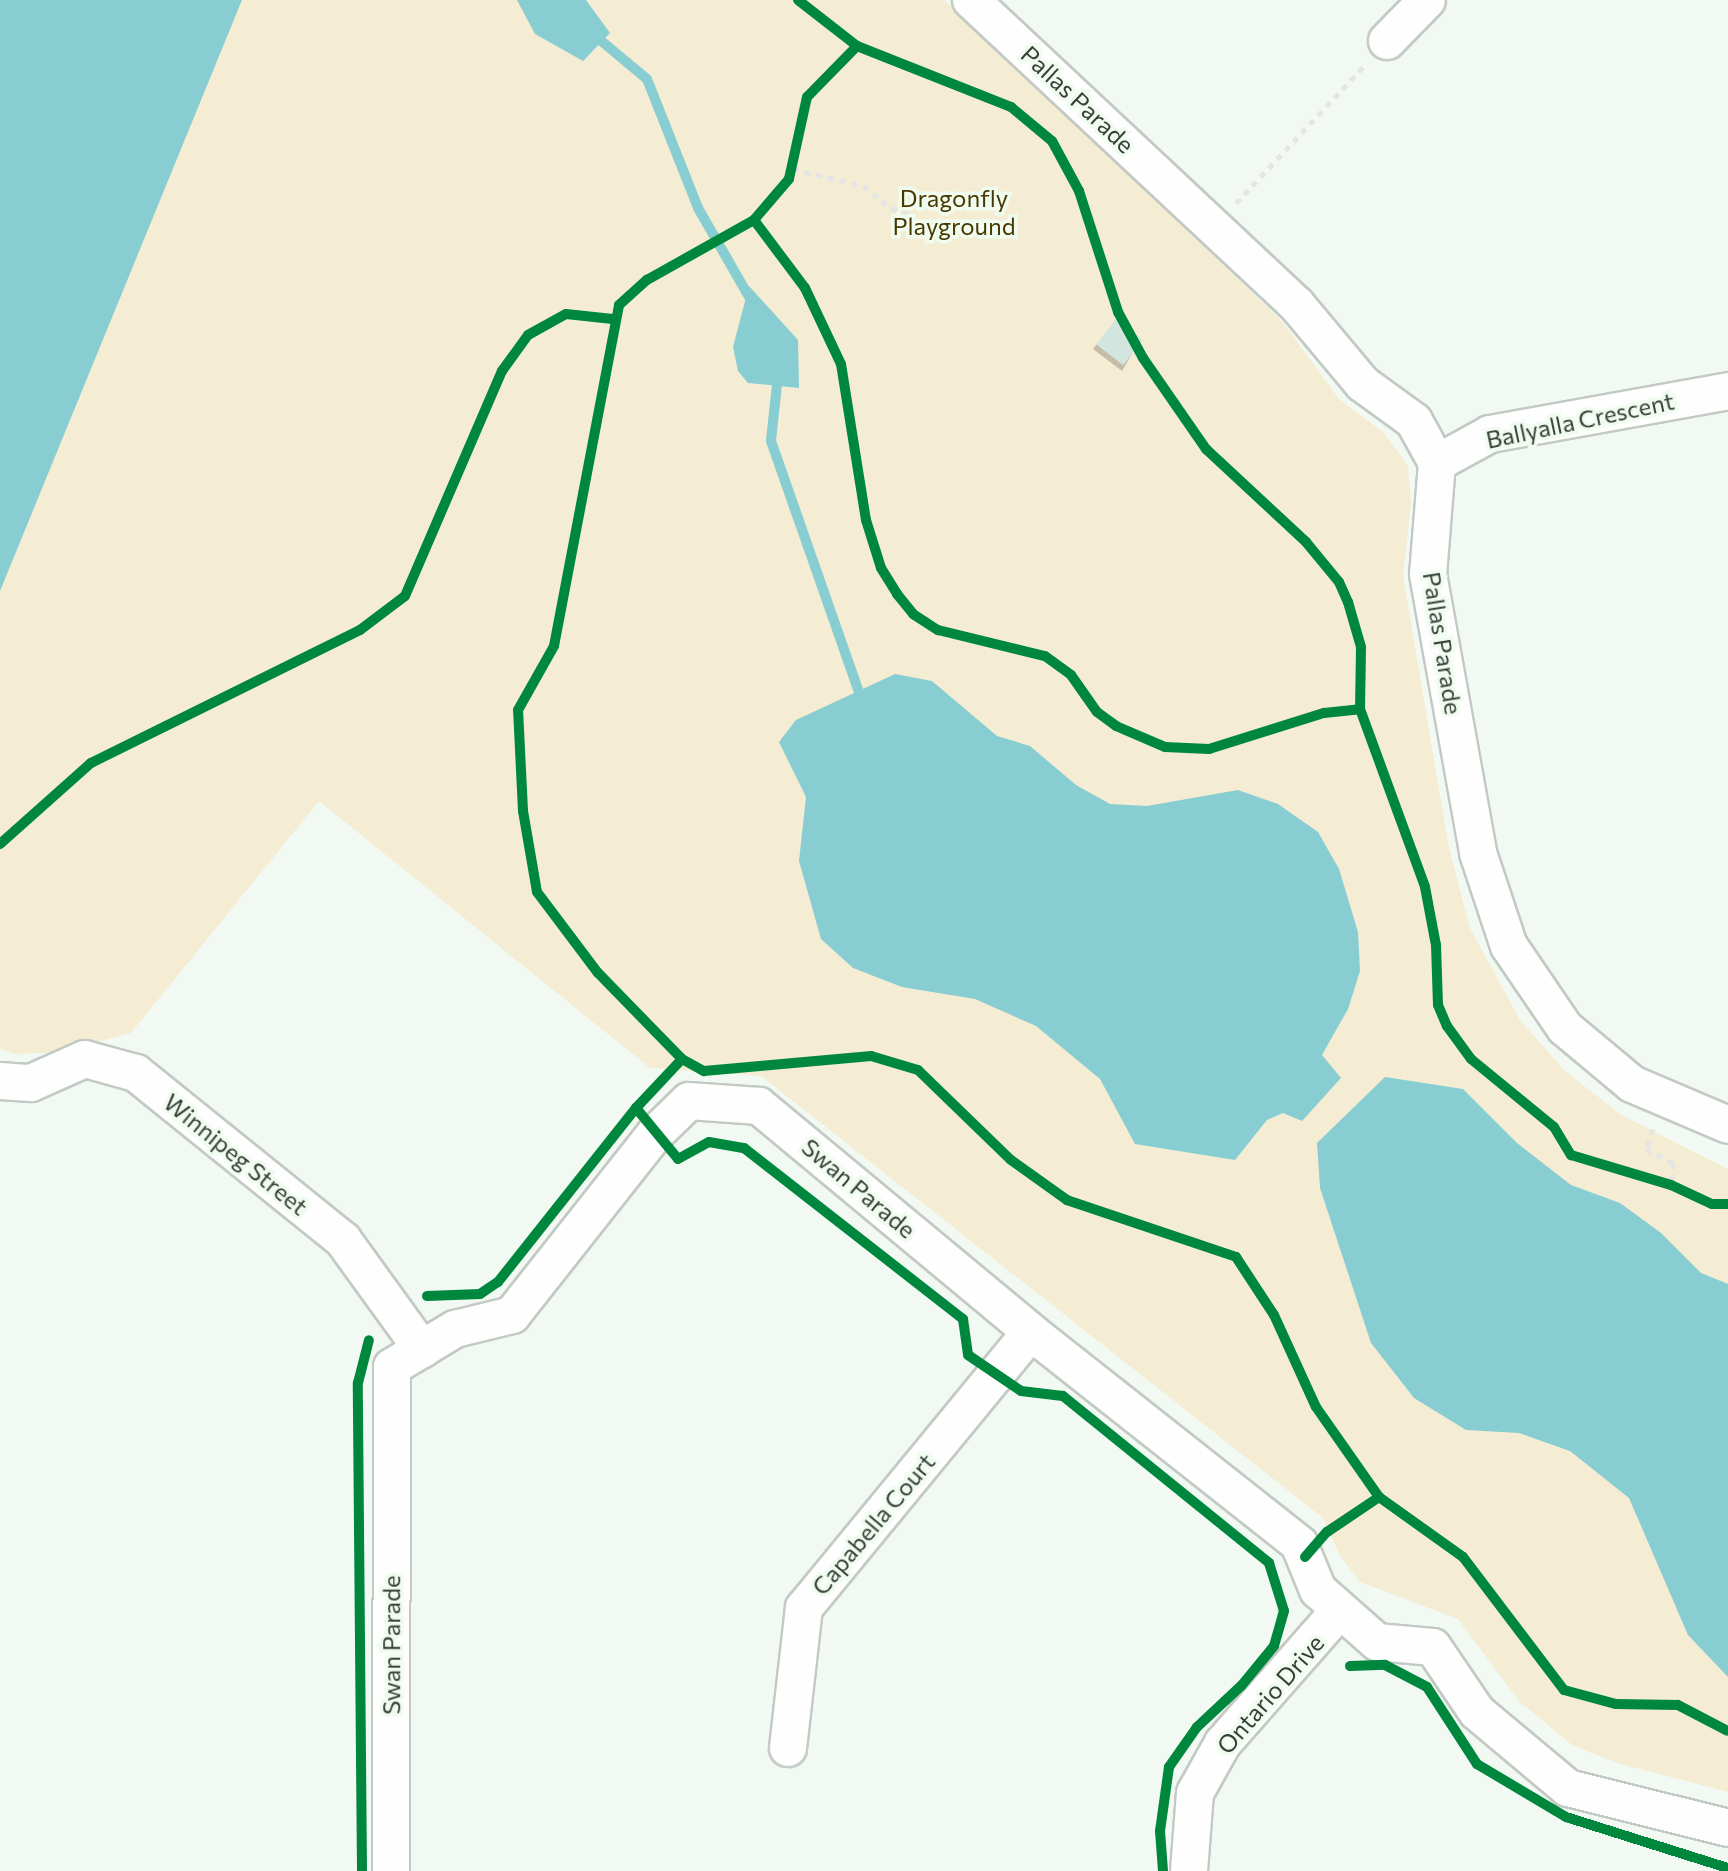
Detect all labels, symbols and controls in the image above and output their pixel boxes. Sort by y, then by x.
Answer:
street label: Pallas Parade [1016,39,1140,159]
park label: Dragonfly Playground [892,184,1016,240]
street label: Ballyalla Crescent [1483,386,1677,454]
street label: Pallas Parade [1418,570,1468,716]
street label: Winnipeg Street [158,1087,314,1221]
street label: Swan Parade [796,1132,922,1244]
street label: Capabella Court [806,1448,940,1600]
street label: Swan Parade [377,1575,405,1715]
street label: Ontario Drive [1210,1629,1330,1759]

